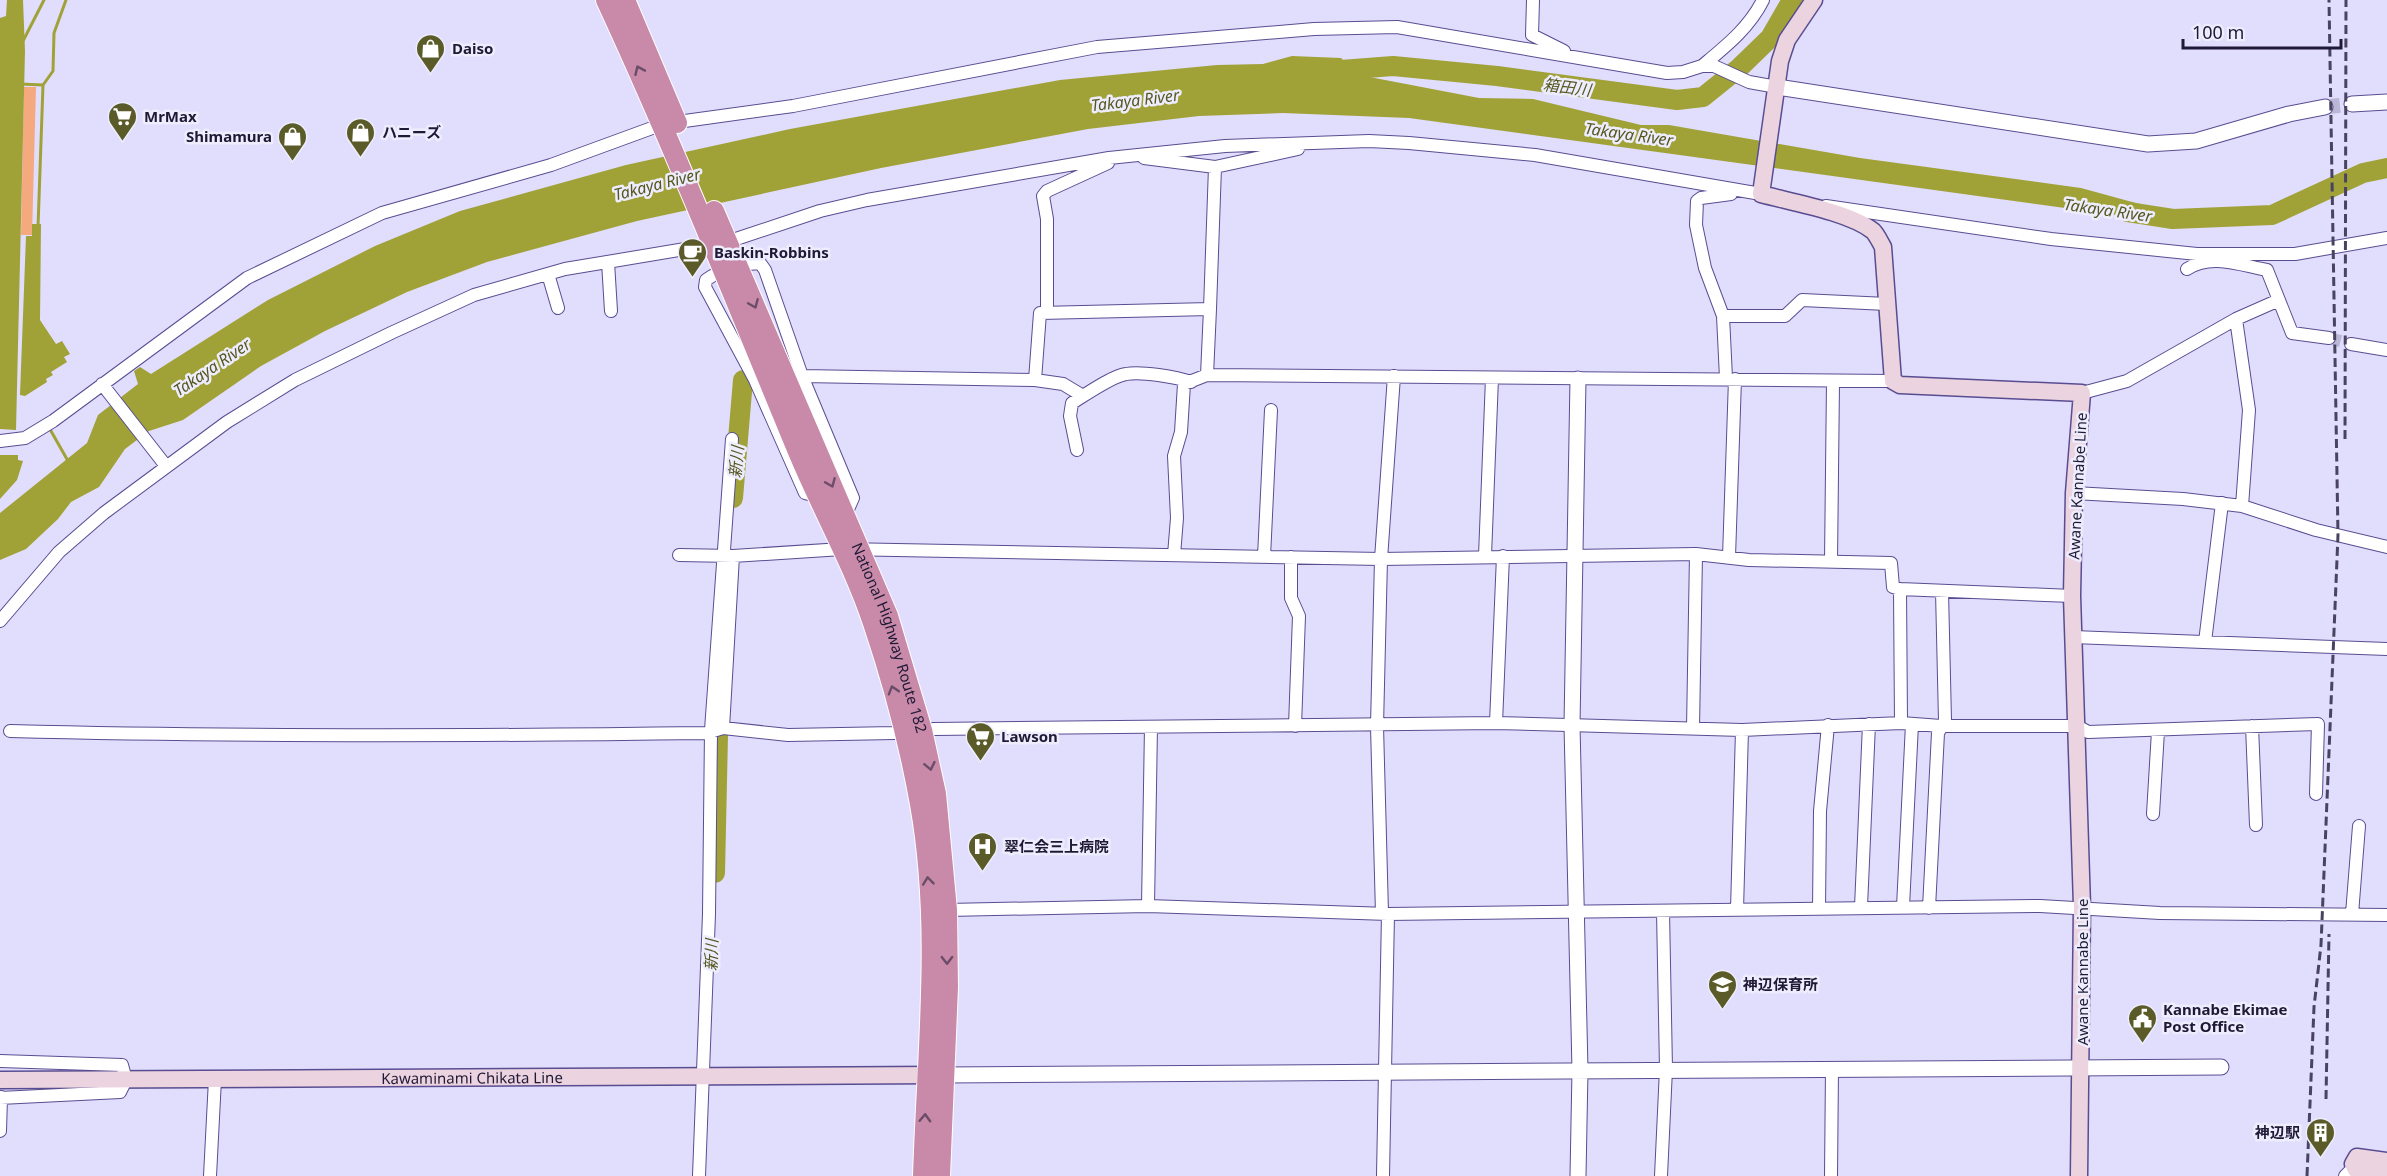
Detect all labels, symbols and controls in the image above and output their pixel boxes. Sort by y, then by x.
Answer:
scale bar [2183,12,2340,50]
text: 100 m [2192,20,2244,44]
shop icon: Daiso [415,32,447,74]
place label: Daiso [452,38,493,58]
one-way arrow [634,66,646,77]
water label: 箱田川 [1542,73,1594,101]
water label: Takaya River [1090,84,1181,116]
supermarket icon: MrMax [107,100,139,142]
place label: MrMax [144,106,197,126]
shop icon: ハニーズ [345,116,377,158]
water label: Takaya River [1584,117,1675,151]
shop icon: Shimamura [277,120,309,162]
place label: ハニーズ [382,122,441,142]
place label: Shimamura [186,126,272,146]
water label: Takaya River [611,162,703,205]
water label: Takaya River [2063,193,2154,227]
cafe icon: Baskin-Robbins [677,236,709,278]
place label: Baskin-Robbins [714,242,829,262]
one-way arrow [747,298,759,309]
water label: Takaya River [169,333,255,401]
street label: Awane Kannabe Line [2063,412,2091,560]
water label: 新川 [724,443,749,479]
one-way arrow [824,477,836,488]
street label: National Highway Route 182 [848,540,932,735]
one-way arrow [888,685,900,696]
supermarket icon: Lawson [964,720,996,762]
place label: Lawson [1001,726,1058,746]
one-way arrow [923,761,936,771]
hospital icon: 翠仁会三上病院 [967,830,999,872]
place label: 翠仁会三上病院 [1004,836,1109,856]
one-way arrow [923,876,935,885]
street label: Awane Kannabe Line [2072,898,2092,1046]
water label: 新川 [699,937,723,971]
one-way arrow [941,955,954,964]
school or university icon: 神辺保育所 [1706,968,1738,1010]
place label: 神辺保育所 [1742,974,1818,994]
place label: Kannabe Ekimae Post Office [2163,999,2288,1036]
public building icon: Kannabe Ekimae Post Office [2126,1002,2158,1044]
street label: Kawaminami Chikata Line [381,1067,563,1088]
one-way arrow [919,1113,931,1122]
building icon: 神辺駅 [2305,1116,2337,1158]
place label: 神辺駅 [2254,1122,2300,1142]

